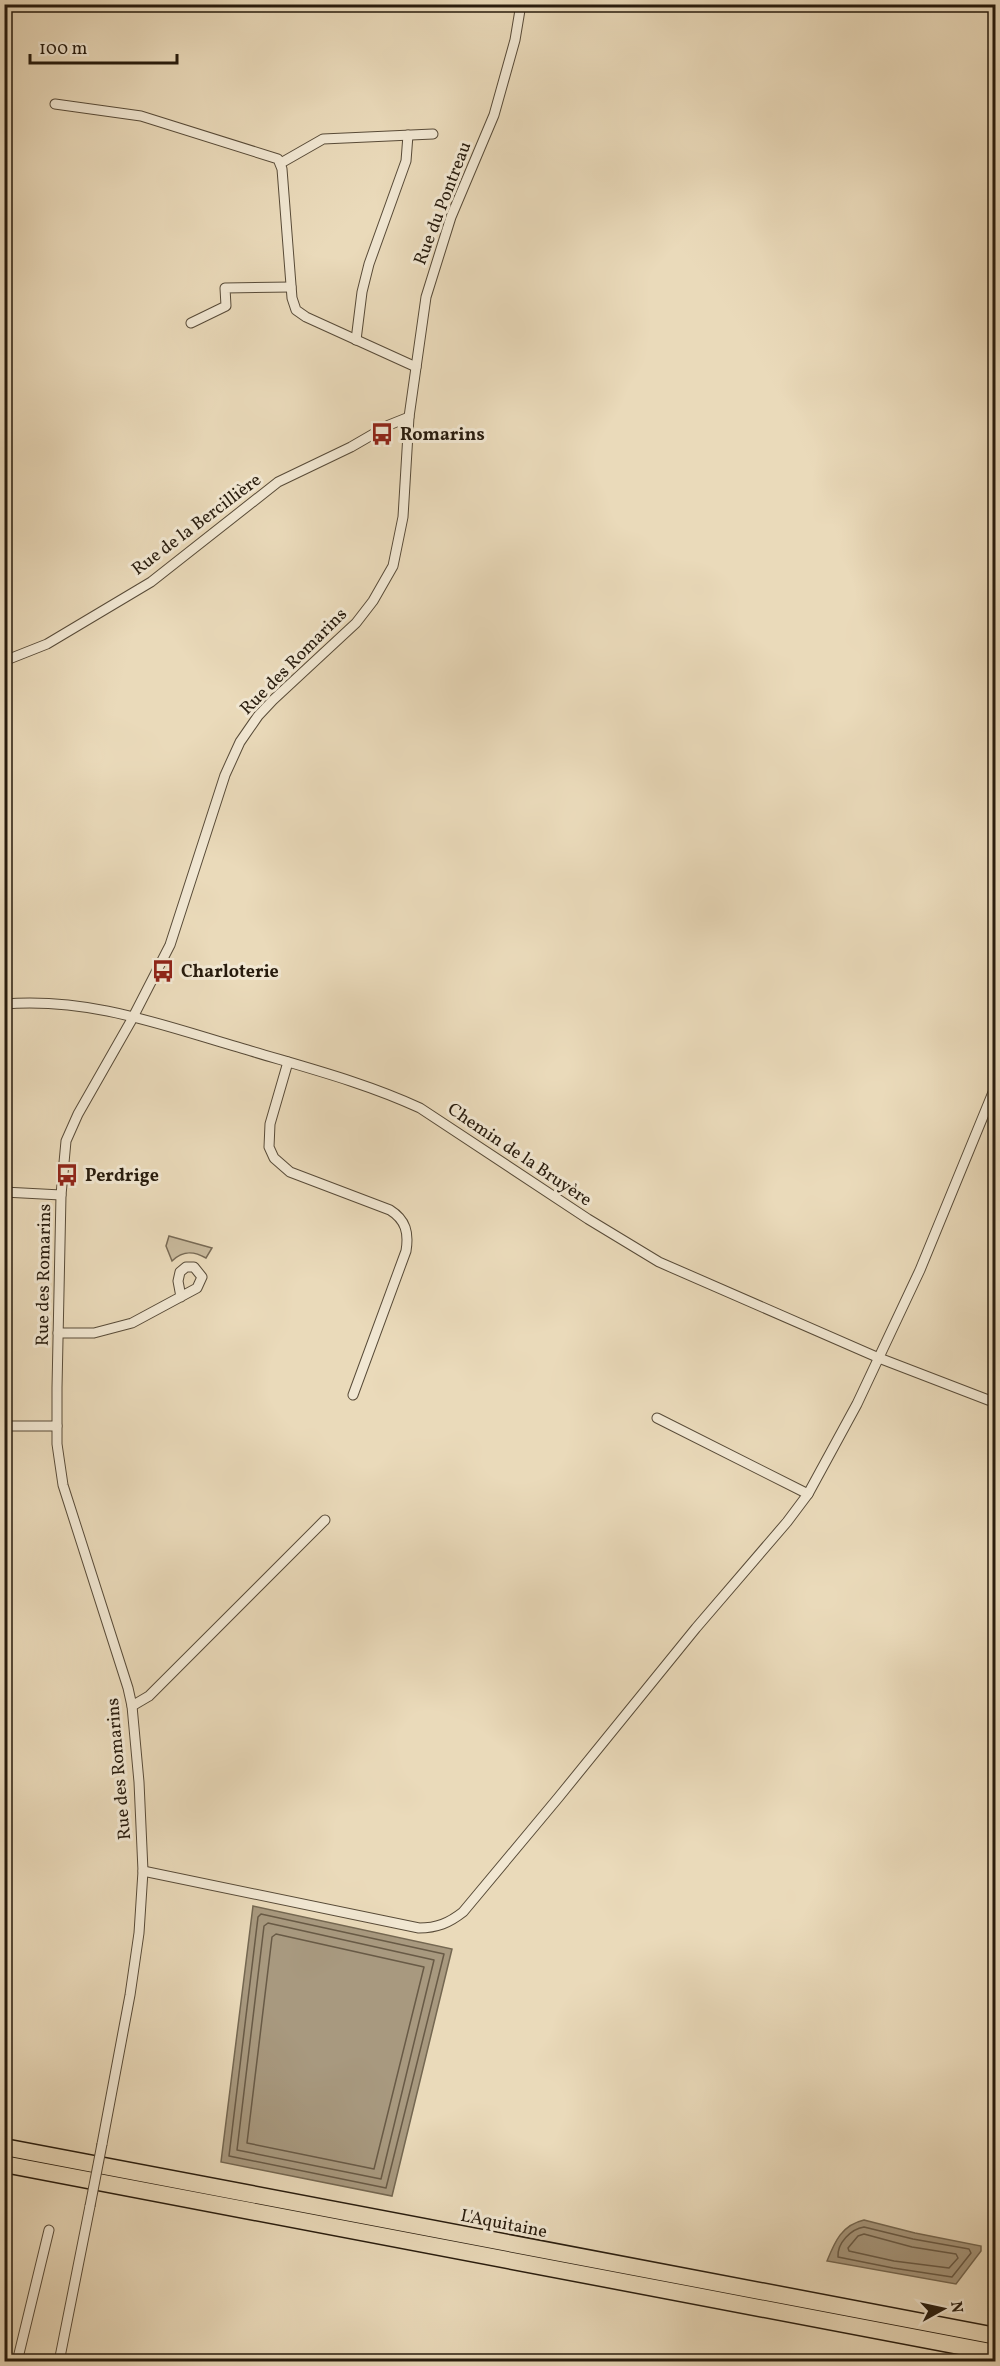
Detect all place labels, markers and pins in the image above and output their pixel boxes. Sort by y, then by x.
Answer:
bus stop icon: Romarins [369,421,395,447]
place label: Romarins [400,423,485,448]
bus stop icon: Charloterie [150,958,176,984]
place label: Charloterie [181,960,279,985]
bus stop icon: Perdrige [54,1162,80,1188]
place label: Perdrige [85,1164,159,1189]

